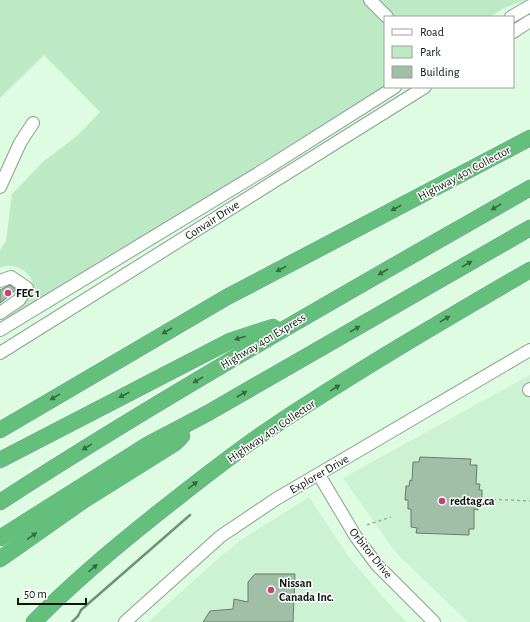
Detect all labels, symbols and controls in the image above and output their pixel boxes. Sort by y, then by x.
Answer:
legend [384,16,514,88]
text: Road [420,26,444,38]
text: Park [420,46,441,58]
text: Building [420,66,460,78]
street label: Highway 401 Collector [416,144,513,203]
street label: Convair Drive [183,198,241,242]
one-way arrow [490,204,502,211]
one-way arrow [390,205,402,212]
one-way arrow [462,261,473,268]
one-way arrow [275,265,287,272]
one-way arrow [377,268,389,275]
place label: FEC 1 [16,287,40,299]
marker: FEC 1 [3,288,13,298]
street label: Highway 401 Express [218,311,308,372]
one-way arrow [439,316,451,323]
one-way arrow [349,326,361,333]
one-way arrow [161,328,173,335]
one-way arrow [234,335,246,341]
one-way arrow [192,376,204,383]
one-way arrow [329,384,341,391]
one-way arrow [236,390,248,397]
one-way arrow [118,392,129,399]
one-way arrow [49,393,61,400]
street label: Highway 401 Collector [225,397,318,466]
one-way arrow [82,443,92,451]
street label: Explorer Drive [287,452,351,496]
one-way arrow [188,481,199,490]
place label: redtag.ca [450,495,495,507]
marker: redtag.ca [437,496,447,506]
street label: Orbitor Drive [347,526,395,580]
one-way arrow [27,532,37,540]
one-way arrow [87,563,98,572]
place label: Nissan Canada Inc. [279,577,334,603]
scale bar [18,580,86,606]
marker: Nissan Canada Inc. [266,585,276,595]
text: 50 m [24,588,47,600]

